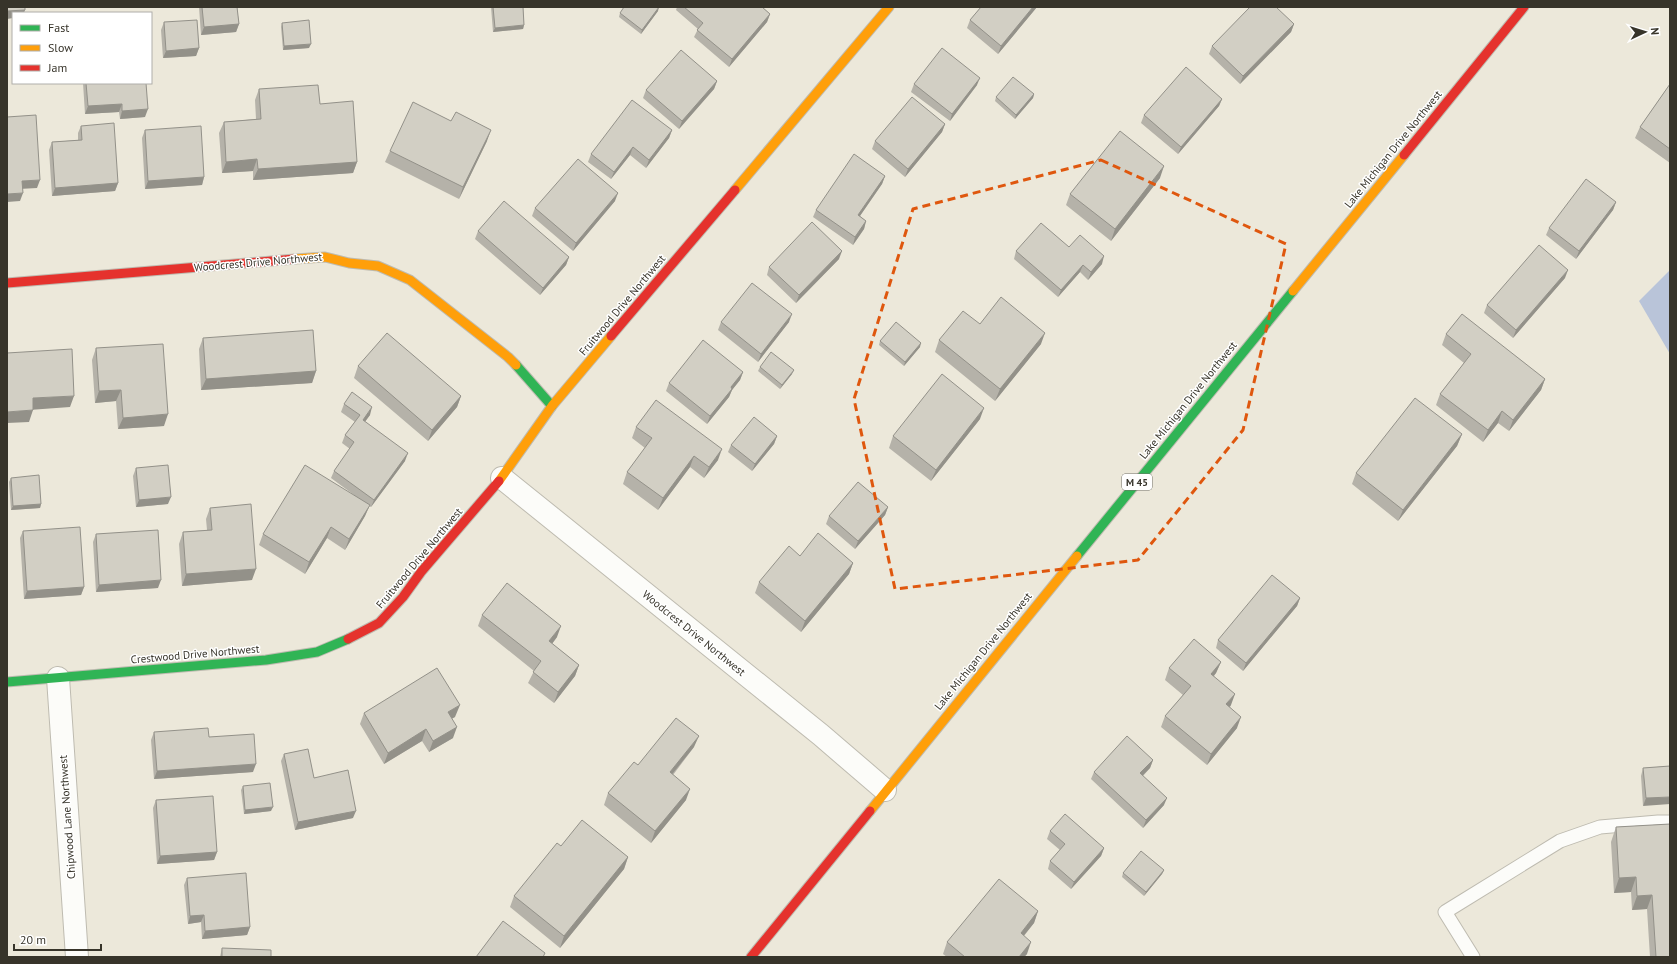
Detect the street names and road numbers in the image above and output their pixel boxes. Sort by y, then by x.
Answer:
street label: Lake Michigan Drive Northwest [1341,87,1445,211]
street label: Woodcrest Drive Northwest [193,249,323,275]
street label: Fruitwood Drive Northwest [576,252,668,358]
street label: Lake Michigan Drive Northwest [1136,338,1240,462]
road number: M 45 [1122,474,1152,490]
street label: Fruitwood Drive Northwest [373,505,465,611]
street label: Woodcrest Drive Northwest [640,587,749,679]
street label: Lake Michigan Drive Northwest [931,589,1035,713]
street label: Crestwood Drive Northwest [130,641,260,667]
street label: Chipwood Lane Northwest [56,754,78,879]

